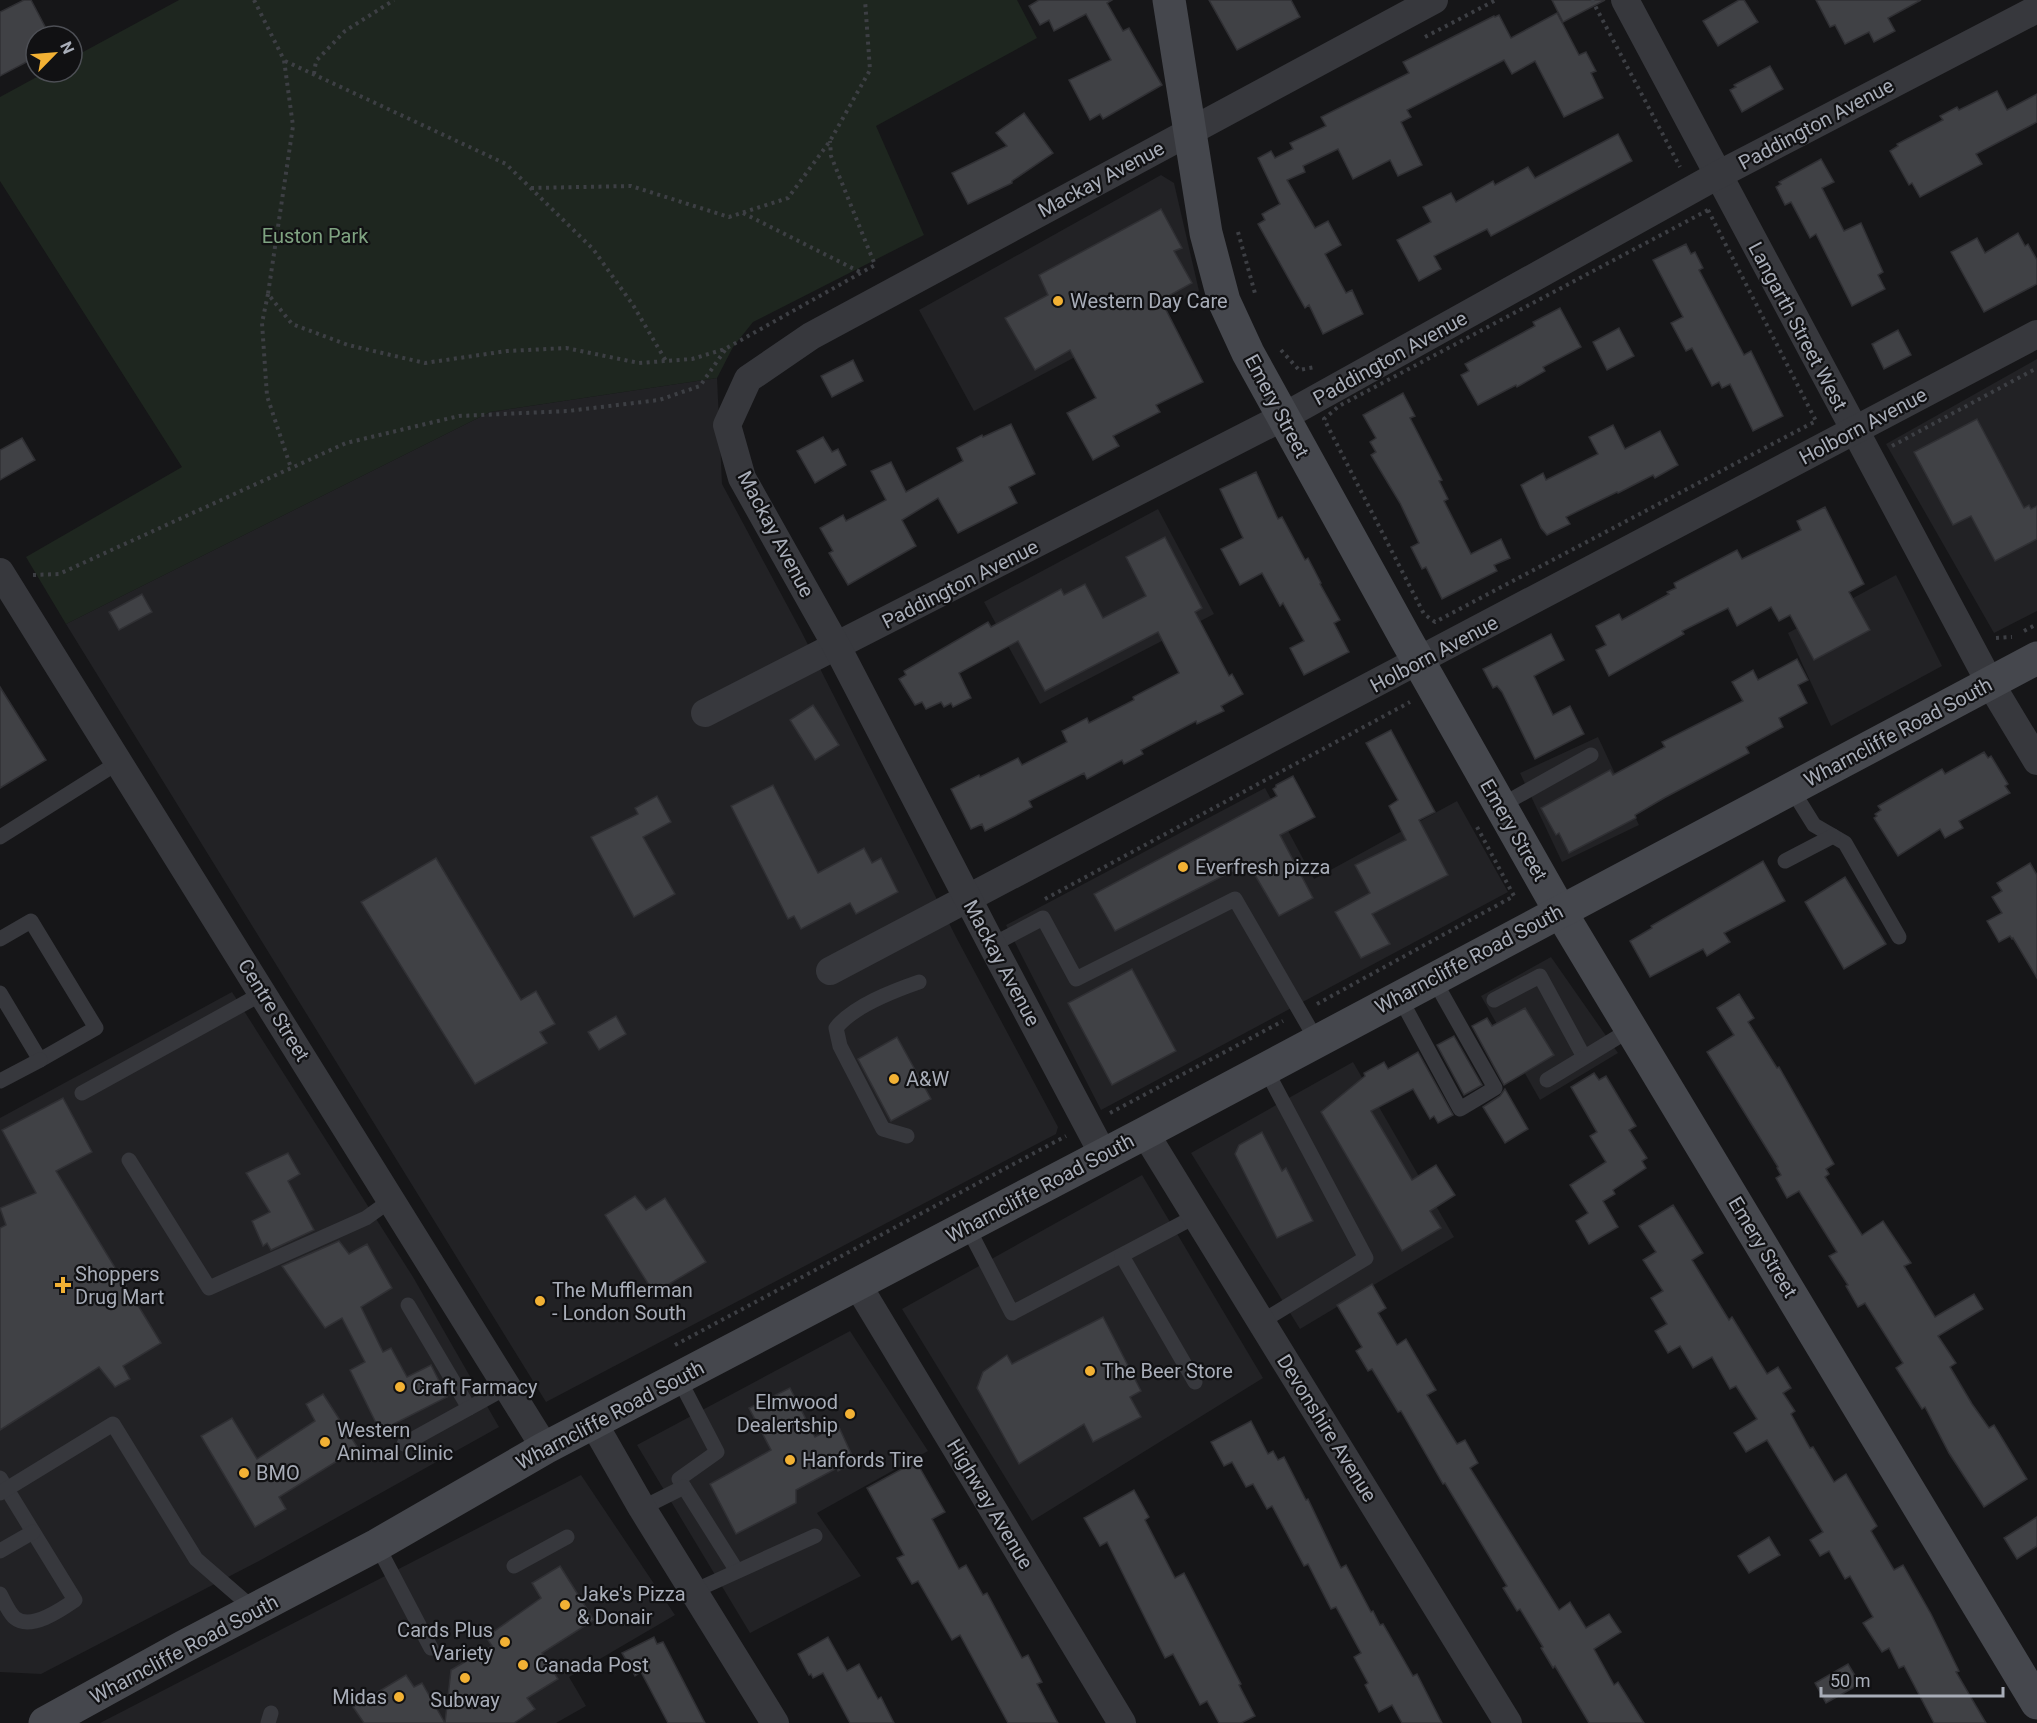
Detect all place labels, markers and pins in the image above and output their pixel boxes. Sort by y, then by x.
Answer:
place label: Western Day Care [1070,289,1228,313]
marker: Western Day Care [1051,294,1065,308]
place label: Everfresh pizza [1195,855,1330,879]
marker: Everfresh pizza [1176,860,1190,874]
place label: A&W [906,1067,949,1091]
marker: A&W [887,1072,901,1086]
place label: Shoppers Drug Mart [75,1262,164,1309]
marker: Shoppers Drug Mart [56,1278,70,1292]
place label: The Mufflerman - London South [552,1278,693,1325]
marker: The Mufflerman - London South [533,1294,547,1308]
place label: The Beer Store [1102,1359,1233,1383]
marker: The Beer Store [1083,1364,1097,1378]
place label: Craft Farmacy [412,1375,538,1399]
marker: Craft Farmacy [393,1380,407,1394]
place label: Elmwood Dealertship [737,1390,838,1437]
marker: Elmwood Dealertship [843,1407,857,1421]
place label: Western Animal Clinic [337,1418,453,1465]
marker: Western Animal Clinic [318,1435,332,1449]
place label: Hanfords Tire [802,1448,923,1472]
marker: Hanfords Tire [783,1453,797,1467]
place label: BMO [256,1461,300,1485]
marker: BMO [237,1466,251,1480]
place label: Jake's Pizza & Donair [577,1582,686,1629]
marker: Jake's Pizza & Donair [558,1598,572,1612]
place label: Cards Plus Variety [397,1618,494,1665]
marker: Cards Plus Variety [498,1635,512,1649]
place label: Canada Post [535,1653,649,1677]
marker: Canada Post [516,1658,530,1672]
marker: Subway [458,1671,472,1685]
place label: Midas [332,1685,387,1709]
place label: Subway [430,1688,500,1712]
marker: Midas [392,1690,406,1704]

